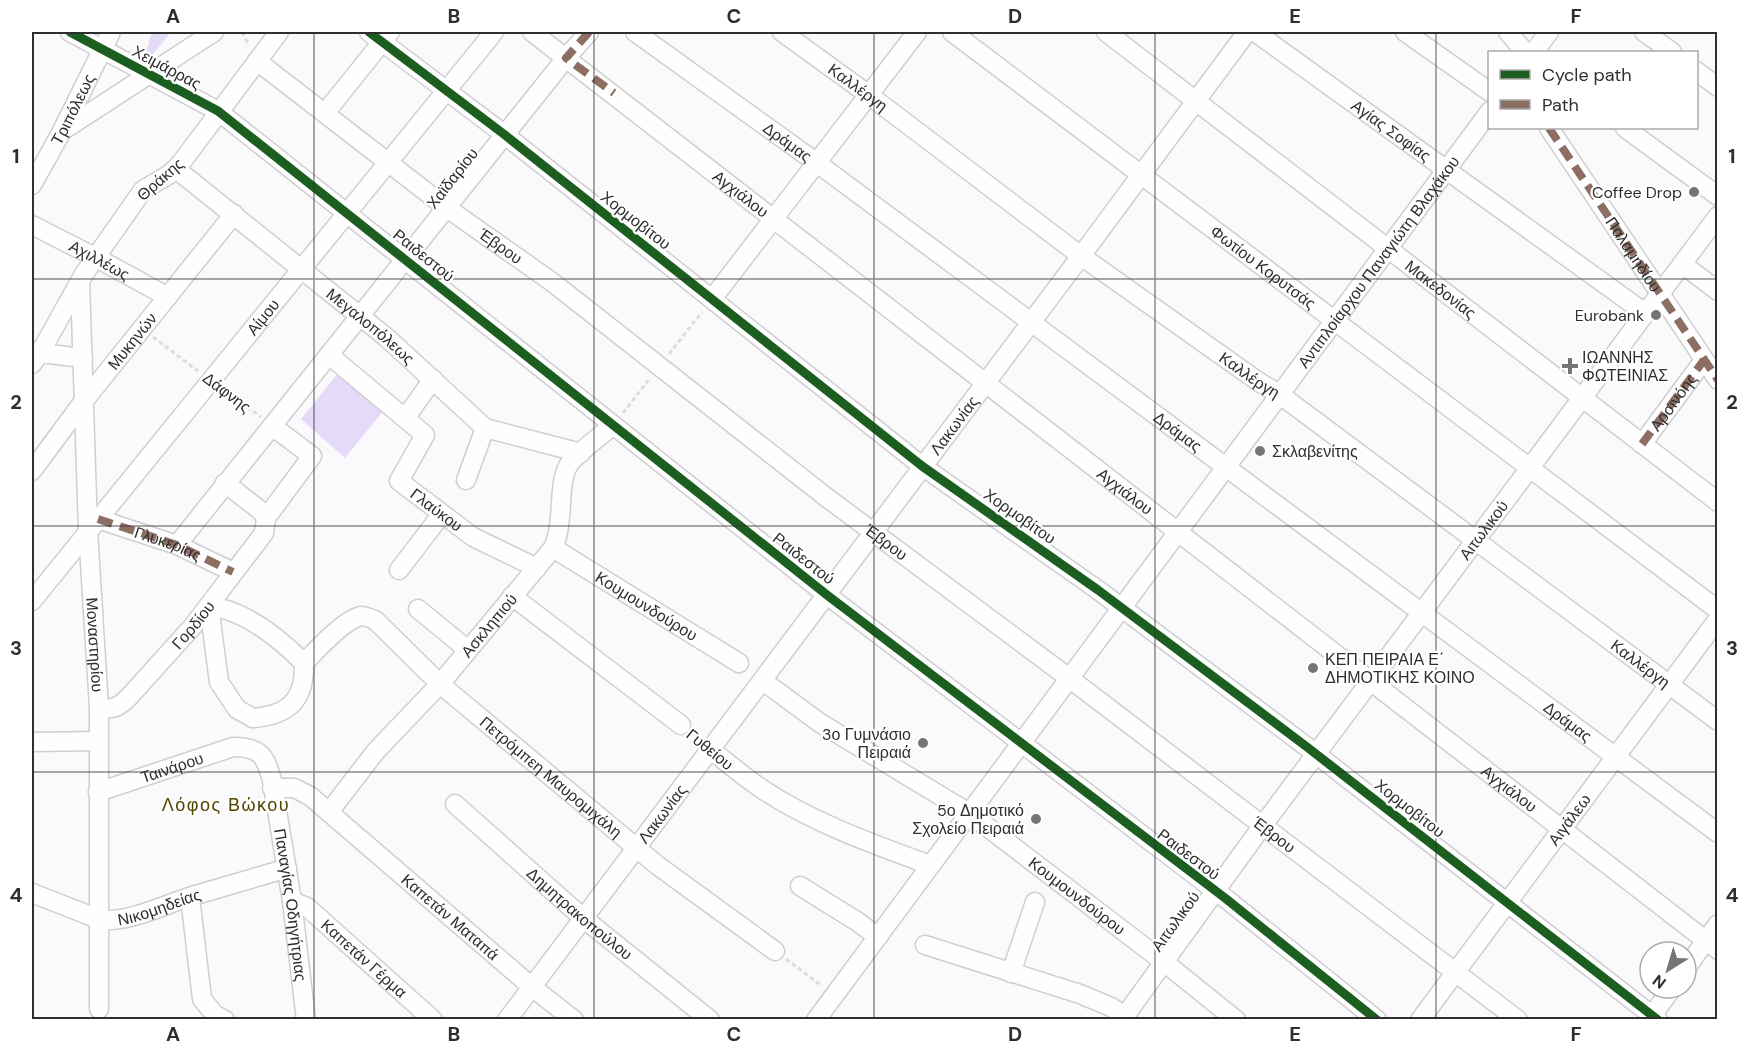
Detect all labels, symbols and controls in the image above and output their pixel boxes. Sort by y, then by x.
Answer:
text: A [166,3,180,29]
text: B [448,3,460,29]
text: C [727,3,741,29]
text: D [1008,3,1022,29]
text: E [1289,3,1301,29]
text: F [1570,3,1582,29]
street label: Χειμάρρας [129,41,205,94]
legend [1488,51,1698,129]
street label: Καλλέργη [824,59,892,116]
text: Cycle path [1542,63,1632,87]
street label: Τριπόλεως [46,70,100,149]
text: Path [1542,93,1579,117]
street label: Αγίας Σοφίας [1347,95,1435,166]
street label: Δράμας [759,118,816,167]
text: 1 [12,143,20,169]
street label: Χαϊδαρίου [422,143,483,213]
text: 1 [1728,143,1736,169]
street label: Αντιπλοίαρχου Παναγιώτη Βλαχάκου [1293,152,1464,372]
street label: Θράκης [133,153,188,205]
street label: Αγχιάλου [708,166,773,222]
place label: Coffee Drop [1592,182,1682,203]
marker: Coffee Drop [1687,185,1701,199]
street label: Χορμοβίτου [596,186,675,254]
street label: Παλαμηδίου [1601,213,1666,296]
street label: Φωτίου Κορυτσάς [1206,221,1320,314]
street label: Έβρου [474,223,526,269]
street label: Ραιδεστού [389,224,459,287]
street label: Αχιλλέως [65,236,134,285]
street label: Μακεδονίας [1401,256,1480,324]
street label: Μεγαλοπόλεως [322,283,419,369]
street label: Αίμου [242,295,284,340]
place label: Eurobank [1575,305,1644,326]
street label: Μυκηνών [103,308,162,374]
marker: Eurobank [1649,308,1663,322]
street label: Καλλέργη [1215,347,1284,403]
place label: ΙΩΑΝΝΗΣ ΦΩΤΕΙΝΙΑΣ [1582,347,1668,386]
marker: ΙΩΑΝΝΗΣ ΦΩΤΕΙΝΙΑΣ [1563,359,1577,373]
street label: Δάφνης [198,367,255,417]
street label: Αρσινόης [1645,369,1702,436]
text: 2 [10,389,22,415]
text: 2 [1726,389,1738,415]
street label: Λακωνίας [925,391,984,459]
street label: Δράμας [1149,407,1206,457]
place label: Σκλαβενίτης [1272,441,1358,462]
marker: Σκλαβενίτης [1253,444,1267,458]
street label: Αγχιάλου [1093,463,1157,520]
street label: Γλαύκου [406,483,467,536]
street label: Χορμοβίτου [980,484,1060,549]
street label: Αιτωλικού [1455,496,1513,564]
street label: Έβρου [859,519,912,565]
street label: Γλυκερίας [132,522,205,566]
street label: Ραιδεστού [768,528,839,589]
street label: Κουμουνδούρου [591,567,701,646]
street label: Ασκληπιού [456,589,522,662]
street label: Μοναστηρίου [81,597,108,693]
street label: Γορδίου [167,597,220,654]
text: 3 [10,635,22,661]
street label: Καλλέργη [1606,635,1674,693]
text: 3 [1726,635,1738,661]
place label: ΚΕΠ ΠΕΙΡΑΙΑ Ε΄ ΔΗΜΟΤΙΚΗΣ ΚΟΙΝΟ [1325,649,1475,688]
marker: ΚΕΠ ΠΕΙΡΑΙΑ Ε΄ ΔΗΜΟΤΙΚΗΣ ΚΟΙΝΟ [1306,661,1320,675]
street label: Δράμας [1539,697,1596,747]
street label: Πετρόμπεη Μαυρομιχάλη [475,712,626,843]
street label: Γυθείου [682,724,738,775]
place label: 3ο Γυμνάσιο Πειραιά [822,724,911,763]
marker: 3ο Γυμνάσιο Πειραιά [916,736,930,750]
street label: Ταινάρου [138,748,206,788]
street label: Αγχιάλου [1477,761,1541,817]
street label: Χορμοβίτου [1370,774,1449,842]
street label: Λακωνίας [633,780,692,848]
street label: Αιγάλεω [1543,790,1596,850]
district label: Λόφος Βώκου [162,793,290,817]
place label: 5ο Δημοτικό Σχολείο Πειραιά [912,800,1024,839]
street label: Έβρου [1248,811,1300,858]
marker: 5ο Δημοτικό Σχολείο Πειραιά [1029,812,1043,826]
street label: Ραιδεστού [1153,824,1224,885]
street label: Παναγίας Οδηγήτριας [269,827,311,983]
street label: Κουμουνδούρου [1024,852,1129,940]
street label: Δημητρακοπούλου [522,863,637,965]
street label: Καπετάν Ματαπά [397,869,503,965]
text: 4 [10,882,23,908]
text: 4 [1726,882,1739,908]
street label: Νικομηδείας [116,884,204,930]
street label: Αιτωλικού [1146,887,1204,956]
street label: Καπετάν Γέρμα [317,915,411,1003]
north arrow [1638,940,1698,1000]
text: N [1648,970,1670,993]
text: A [166,1021,180,1047]
text: B [448,1021,460,1047]
text: C [727,1021,741,1047]
text: D [1008,1021,1022,1047]
text: E [1289,1021,1301,1047]
text: F [1570,1021,1582,1047]

